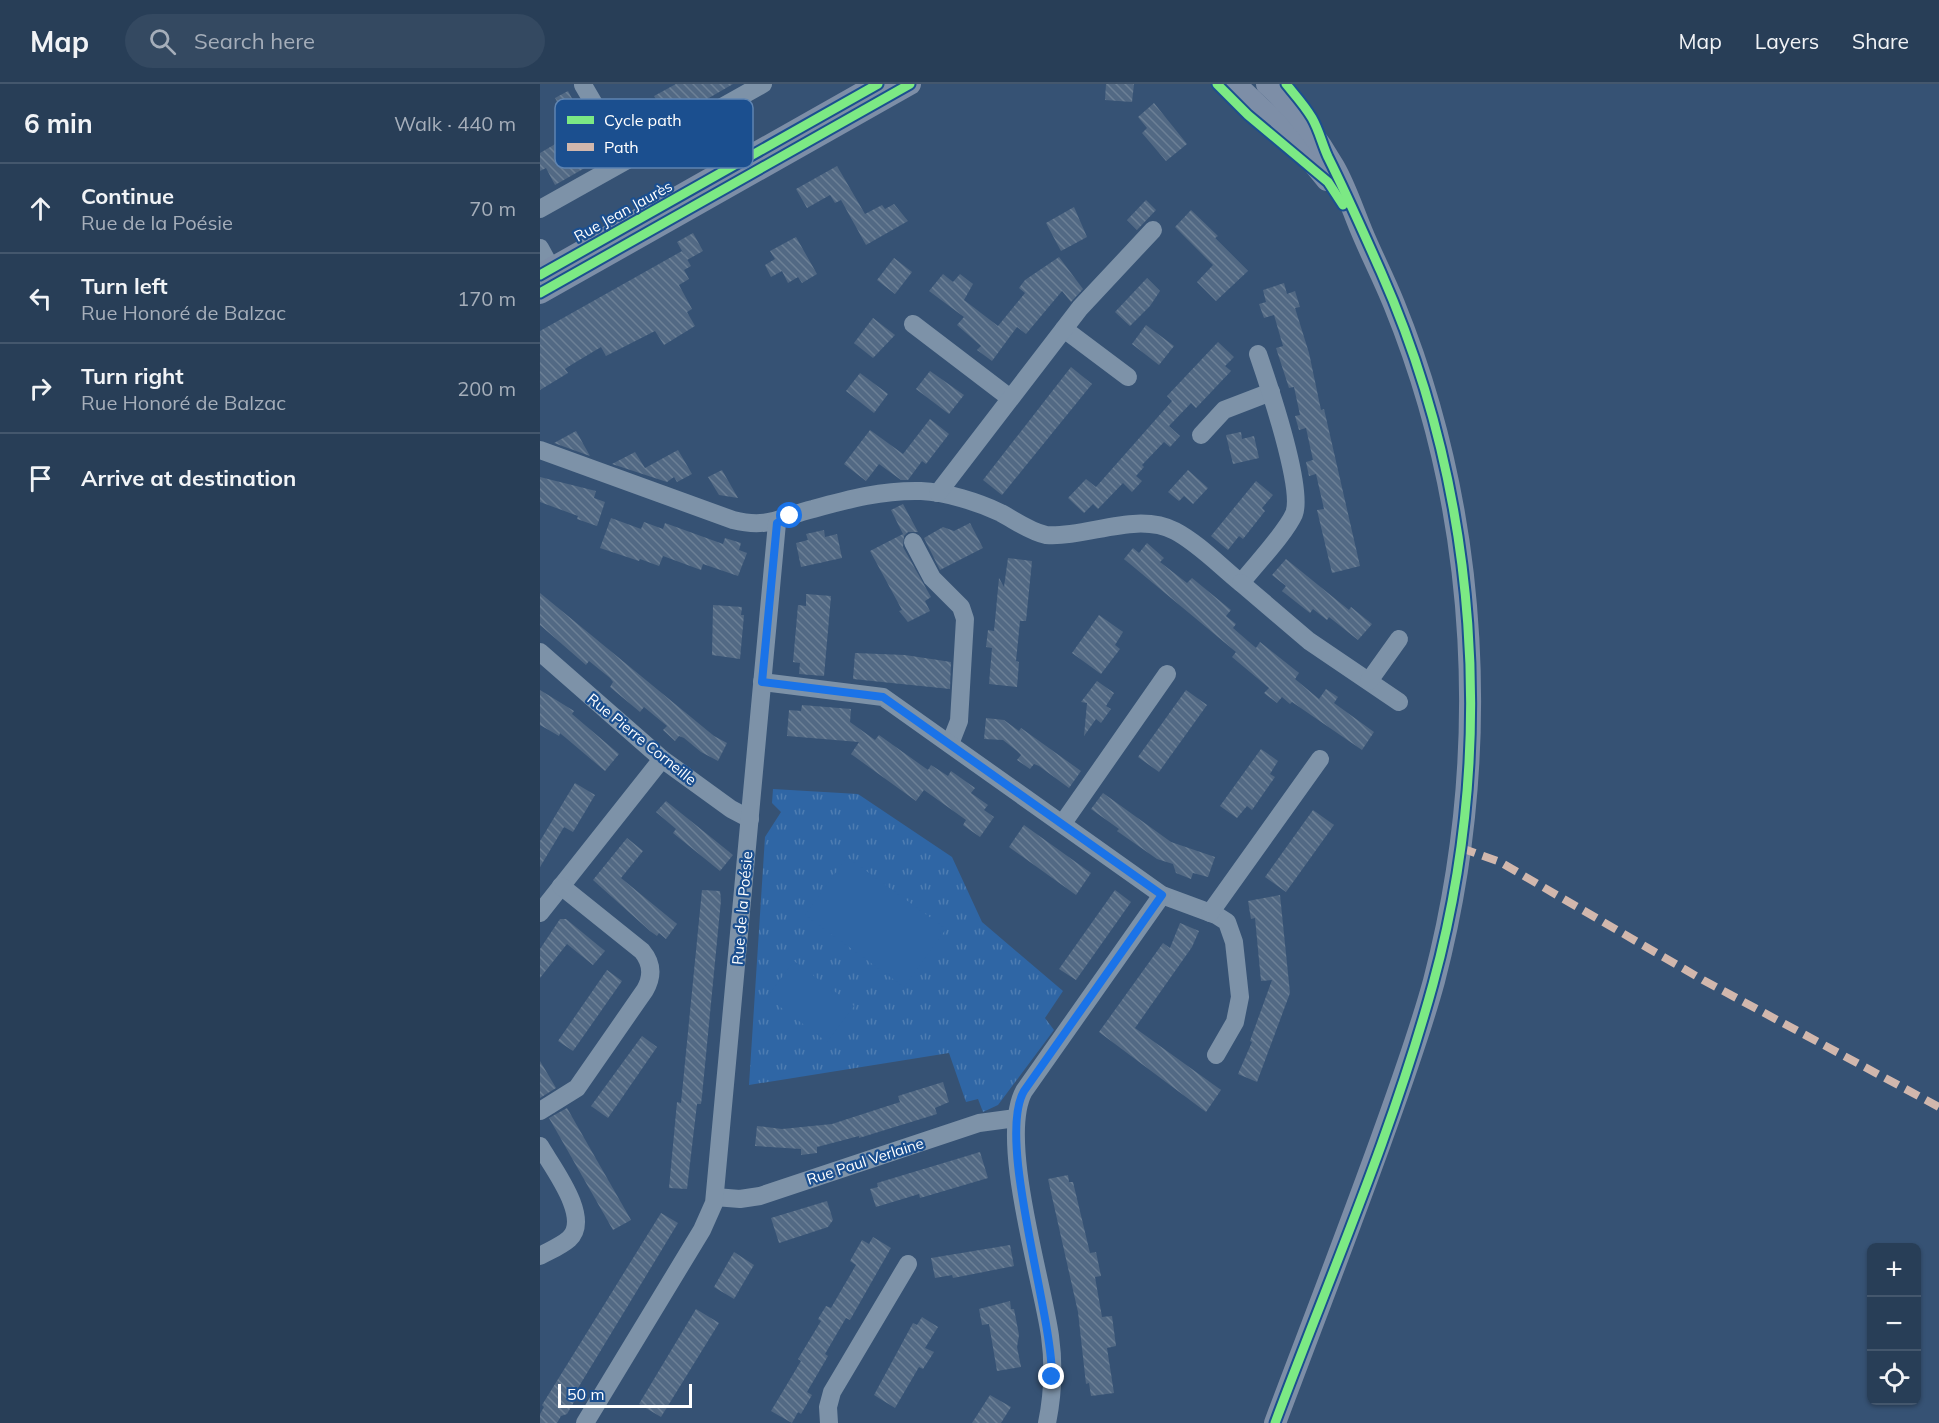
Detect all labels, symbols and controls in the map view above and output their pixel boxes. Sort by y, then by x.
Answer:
search box [125,14,545,68]
text: Map [30,24,89,59]
icon: search [146,25,179,58]
text: Search here [194,27,315,55]
text: Map [1679,28,1722,54]
text: Layers [1755,28,1819,54]
text: Share [1852,28,1909,54]
legend [555,99,753,168]
text: 6 min [24,107,93,140]
text: Cycle path [604,110,682,130]
text: Walk · 440 m [394,111,516,136]
text: Path [604,137,639,157]
street label: Rue Jean Jaurès [571,176,675,246]
text: Continue [81,182,174,210]
icon: ahead [24,192,57,225]
text: 70 m [469,196,516,221]
text: Rue de la Poésie [81,210,233,235]
text: Turn left [81,272,168,300]
icon: left [24,282,57,315]
text: 170 m [457,286,516,311]
text: Rue Honoré de Balzac [81,300,286,325]
text: Turn right [81,362,184,390]
icon: right [24,372,57,405]
text: 200 m [457,376,516,401]
text: Rue Honoré de Balzac [81,390,286,415]
icon: arrive [24,462,57,495]
text: Arrive at destination [81,464,296,492]
route start [776,502,802,528]
street label: Rue Pierre Corneille [584,689,700,789]
street label: Rue de la Poésie [728,850,756,966]
street label: Rue Paul Verlaine [804,1133,926,1189]
map controls [1867,1243,1921,1405]
button: + [1867,1243,1921,1297]
button: − [1867,1297,1921,1351]
button: locate [1867,1351,1921,1405]
route end [1038,1363,1064,1389]
scale bar [558,1381,692,1408]
text: 50 m [567,1384,604,1404]

